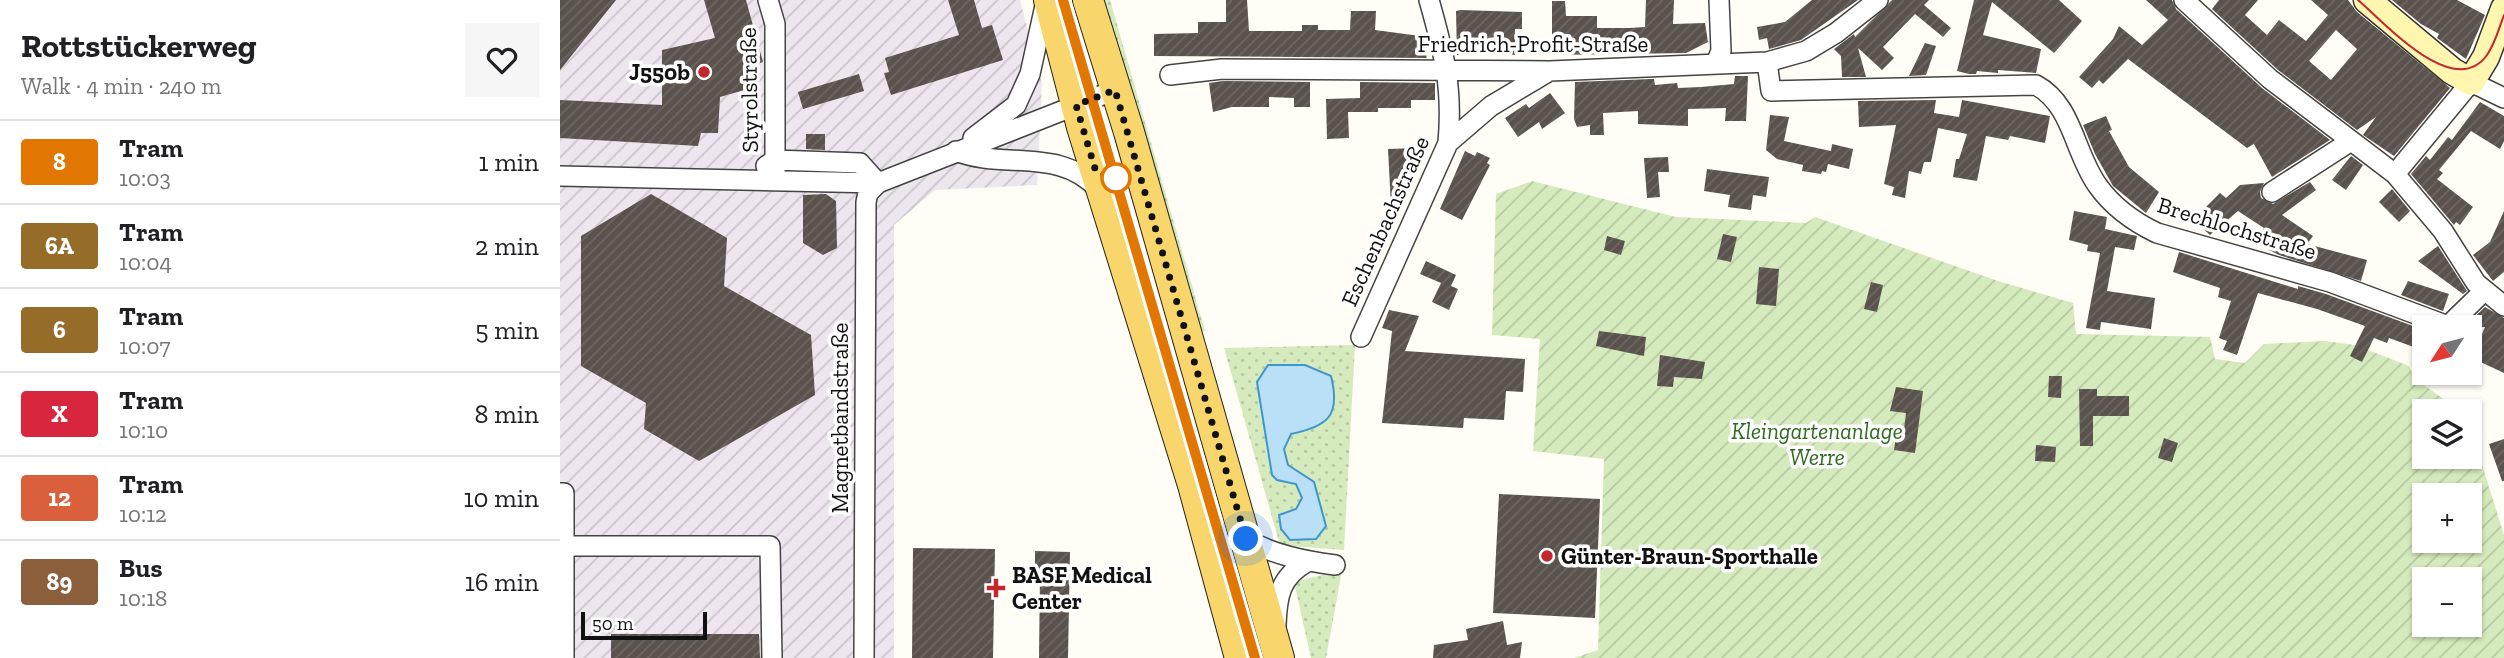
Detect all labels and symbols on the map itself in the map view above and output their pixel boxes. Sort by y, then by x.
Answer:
street label: Styrolstraße [734,27,764,153]
street label: Friedrich-Profit-Straße [1418,30,1648,58]
place label: J550b [629,58,690,86]
marker: J550b [696,64,712,80]
street label: Eschenbachstraße [1335,132,1435,310]
unlabelled marker [1101,163,1131,193]
street label: Brechlochstraße [2154,191,2320,265]
north arrow [2412,315,2482,385]
street label: Magnetbandstraße [826,323,854,513]
park label: Kleingartenanlage Werre [1731,417,1903,471]
your location [1228,521,1263,556]
place label: Günter-Braun-Sporthalle [1561,542,1818,570]
marker: Günter-Braun-Sporthalle [1539,548,1555,564]
place label: BASF Medical Center [1012,561,1152,615]
marker: BASF Medical Center [986,578,1006,598]
scale bar [581,609,707,641]

